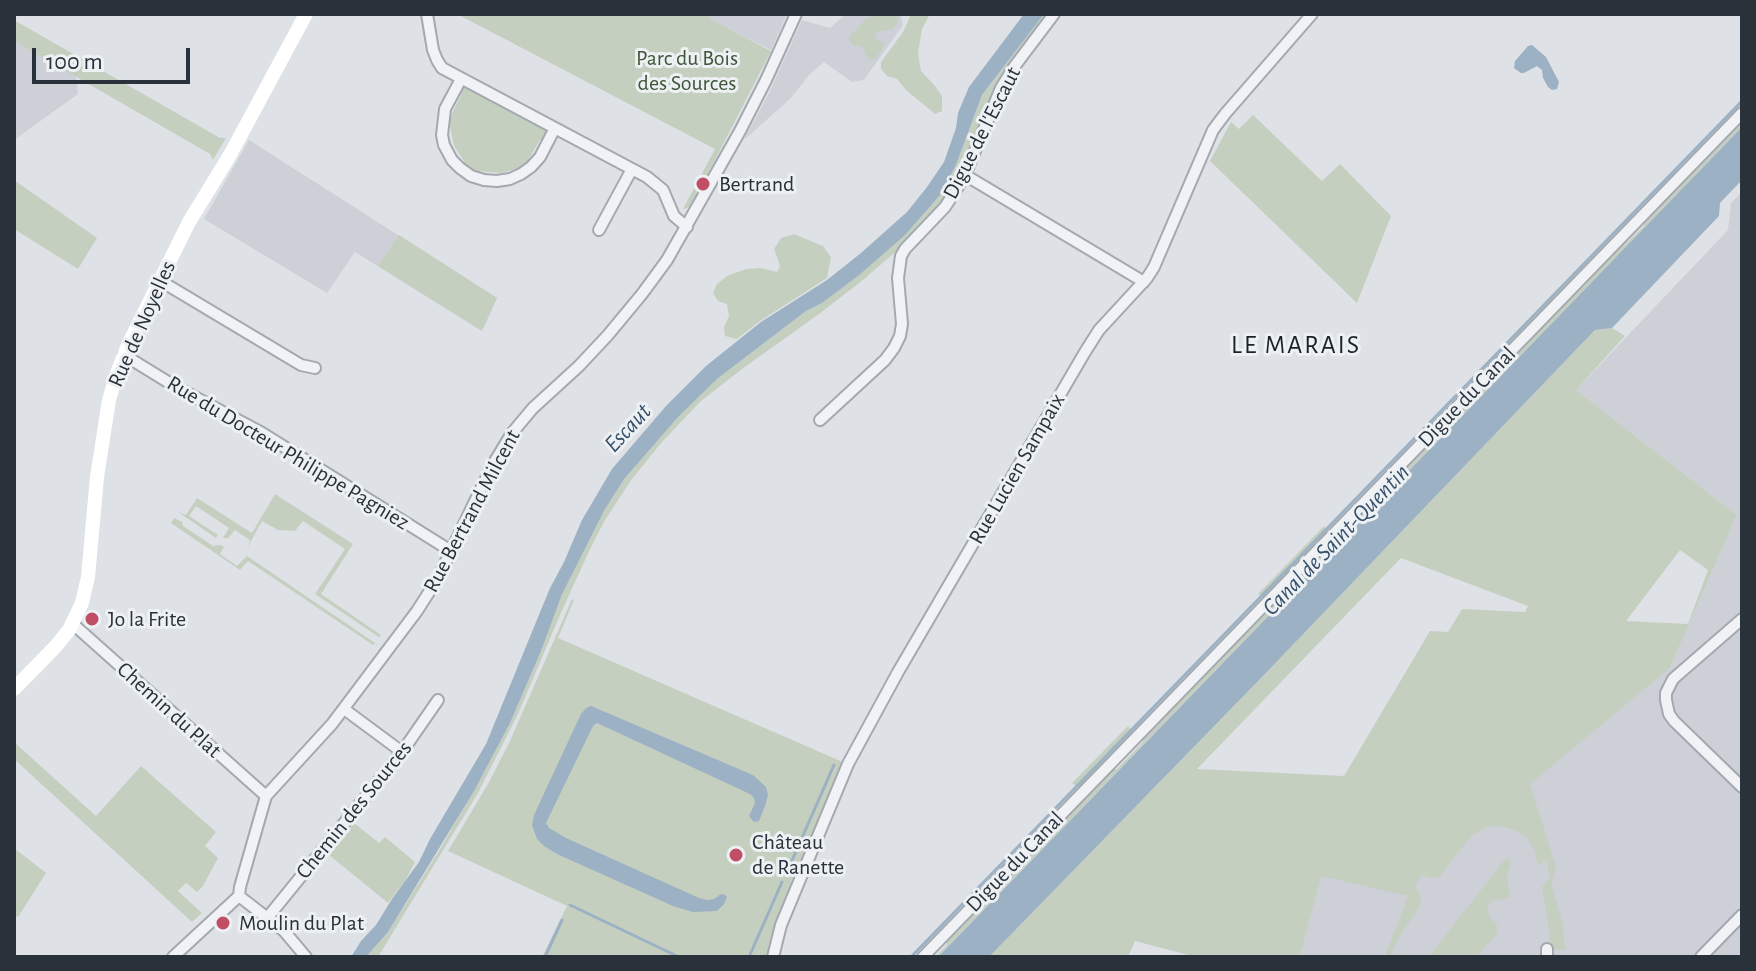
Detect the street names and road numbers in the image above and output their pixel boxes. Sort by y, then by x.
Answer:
street label: Digue de l'Escaut [937,62,1027,204]
street label: Rue de Noyelles [102,257,182,391]
street label: Digue du Canal [1412,341,1522,453]
street label: Rue du Docteur Philippe Pagniez [162,370,414,536]
street label: Rue Lucien Sampaix [963,389,1071,549]
street label: Rue Bertrand Milcent [418,425,526,597]
street label: Chemin du Plat [111,656,227,764]
street label: Chemin des Sources [290,736,418,884]
street label: Digue du Canal [960,806,1070,918]

